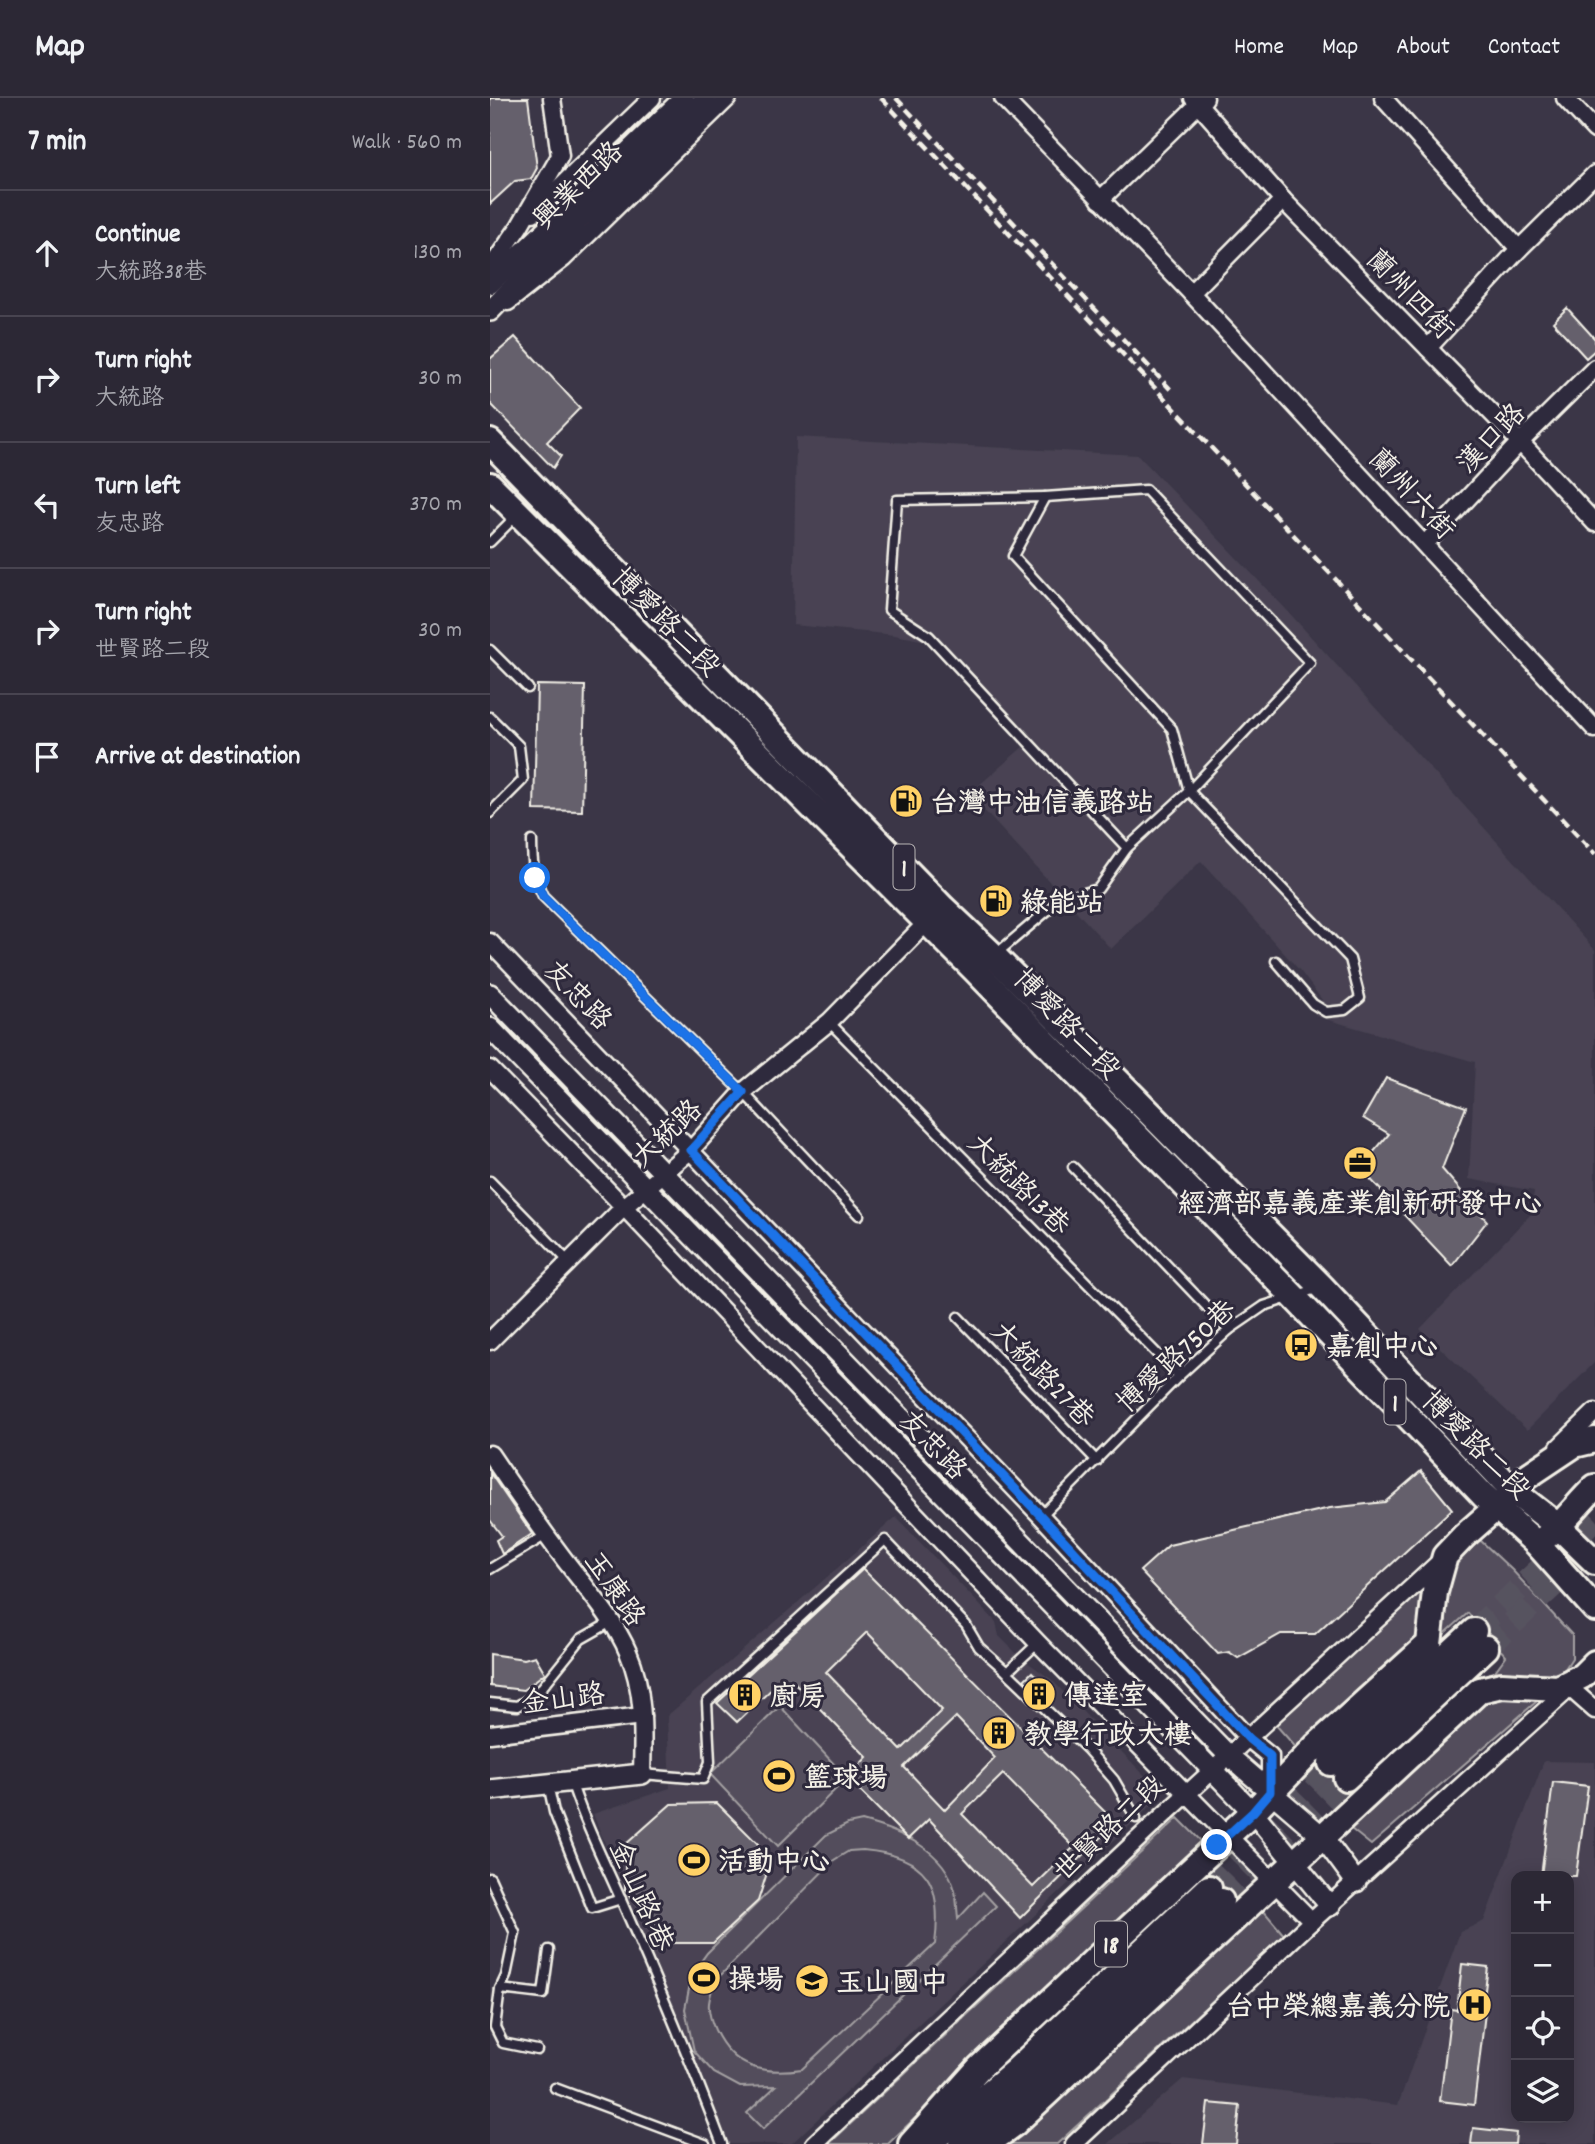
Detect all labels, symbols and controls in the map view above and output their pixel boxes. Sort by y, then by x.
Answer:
text: Map [35,25,85,72]
text: Home [1234,31,1284,65]
text: Map [1322,31,1358,65]
text: About [1396,31,1450,65]
text: Contact [1488,31,1560,65]
text: 7 min [28,122,86,165]
text: Walk · 560 m [352,127,462,160]
street label: 興業西路 [526,134,635,241]
text: Continue [95,217,180,254]
icon: ahead [28,234,66,272]
text: 130 m [413,237,462,270]
street label: 蘭州四街 [1354,242,1461,351]
text: 大統路38巷 [95,257,206,290]
text: Turn right [95,343,192,380]
icon: right [28,360,66,398]
text: 30 m [418,363,462,396]
text: 大統路 [95,383,164,416]
street label: 漢口路 [1450,396,1537,485]
street label: 蘭州六街 [1357,442,1462,551]
text: Turn left [95,469,181,506]
icon: left [28,486,66,524]
text: 370 m [409,489,462,522]
text: 友忠路 [95,509,164,542]
street label: 博愛路二段 [600,561,727,688]
text: Turn right [95,595,192,632]
icon: right [28,612,66,650]
text: 30 m [418,615,462,648]
text: 世賢路二段 [95,635,210,668]
icon: arrive [28,738,66,776]
text: Arrive at destination [95,739,300,776]
fuel station icon: 台灣中油信義路站 [887,782,925,820]
place label: 台灣中油信義路站 [930,786,1154,826]
road number: 1 [894,845,914,890]
route start [519,862,550,893]
fuel station icon: 綠能站 [977,882,1015,920]
place label: 綠能站 [1020,886,1104,926]
street label: 友忠路 [532,953,619,1042]
street label: 博愛路二段 [1001,962,1127,1091]
street label: 大統路 [625,1092,714,1179]
street label: 大統路13巷 [956,1126,1077,1248]
office icon: 經濟部嘉義產業創新研發中心 [1341,1144,1379,1182]
place label: 經濟部嘉義產業創新研發中心 [1178,1187,1542,1227]
street label: 博愛路750巷 [1110,1292,1248,1425]
street label: 大統路27巷 [979,1314,1102,1440]
bus stop icon: 嘉創中心 [1282,1326,1320,1364]
place label: 嘉創中心 [1326,1330,1438,1370]
road number: 1 [1384,1380,1406,1424]
street label: 博愛路二段 [1410,1384,1537,1511]
street label: 友忠路 [887,1403,974,1492]
street label: 玉康路 [571,1545,652,1637]
building icon: 傳達室 [1020,1675,1058,1713]
building icon: 廚房 [726,1676,764,1714]
street label: 金山路 [519,1677,608,1727]
place label: 傳達室 [1064,1679,1148,1719]
place label: 廚房 [770,1680,826,1720]
building icon: 教學行政大樓 [980,1714,1018,1752]
place label: 教學行政大樓 [1024,1718,1192,1758]
sports icon: 籃球場 [760,1757,798,1795]
place label: 籃球場 [804,1761,888,1801]
street label: 世賢路二段 [1047,1768,1176,1893]
route end [1201,1829,1232,1860]
street label: 金山路1巷 [596,1835,681,1960]
sports icon: 活動中心 [675,1841,713,1879]
place label: 活動中心 [718,1845,830,1885]
map controls [1511,1871,1574,2123]
button: + [1511,1871,1574,1934]
road number: 18 [1095,1922,1127,1966]
button: − [1511,1934,1574,1997]
sports icon: 操場 [685,1959,723,1997]
school or university icon: 玉山國中 [793,1962,831,2000]
place label: 操場 [728,1963,784,2003]
place label: 玉山國中 [836,1966,948,2006]
hospital icon: 台中榮總嘉義分院 [1456,1986,1494,2024]
place label: 台中榮總嘉義分院 [1226,1990,1450,2030]
button: locate [1511,1997,1574,2060]
button: layers [1511,2060,1574,2123]

